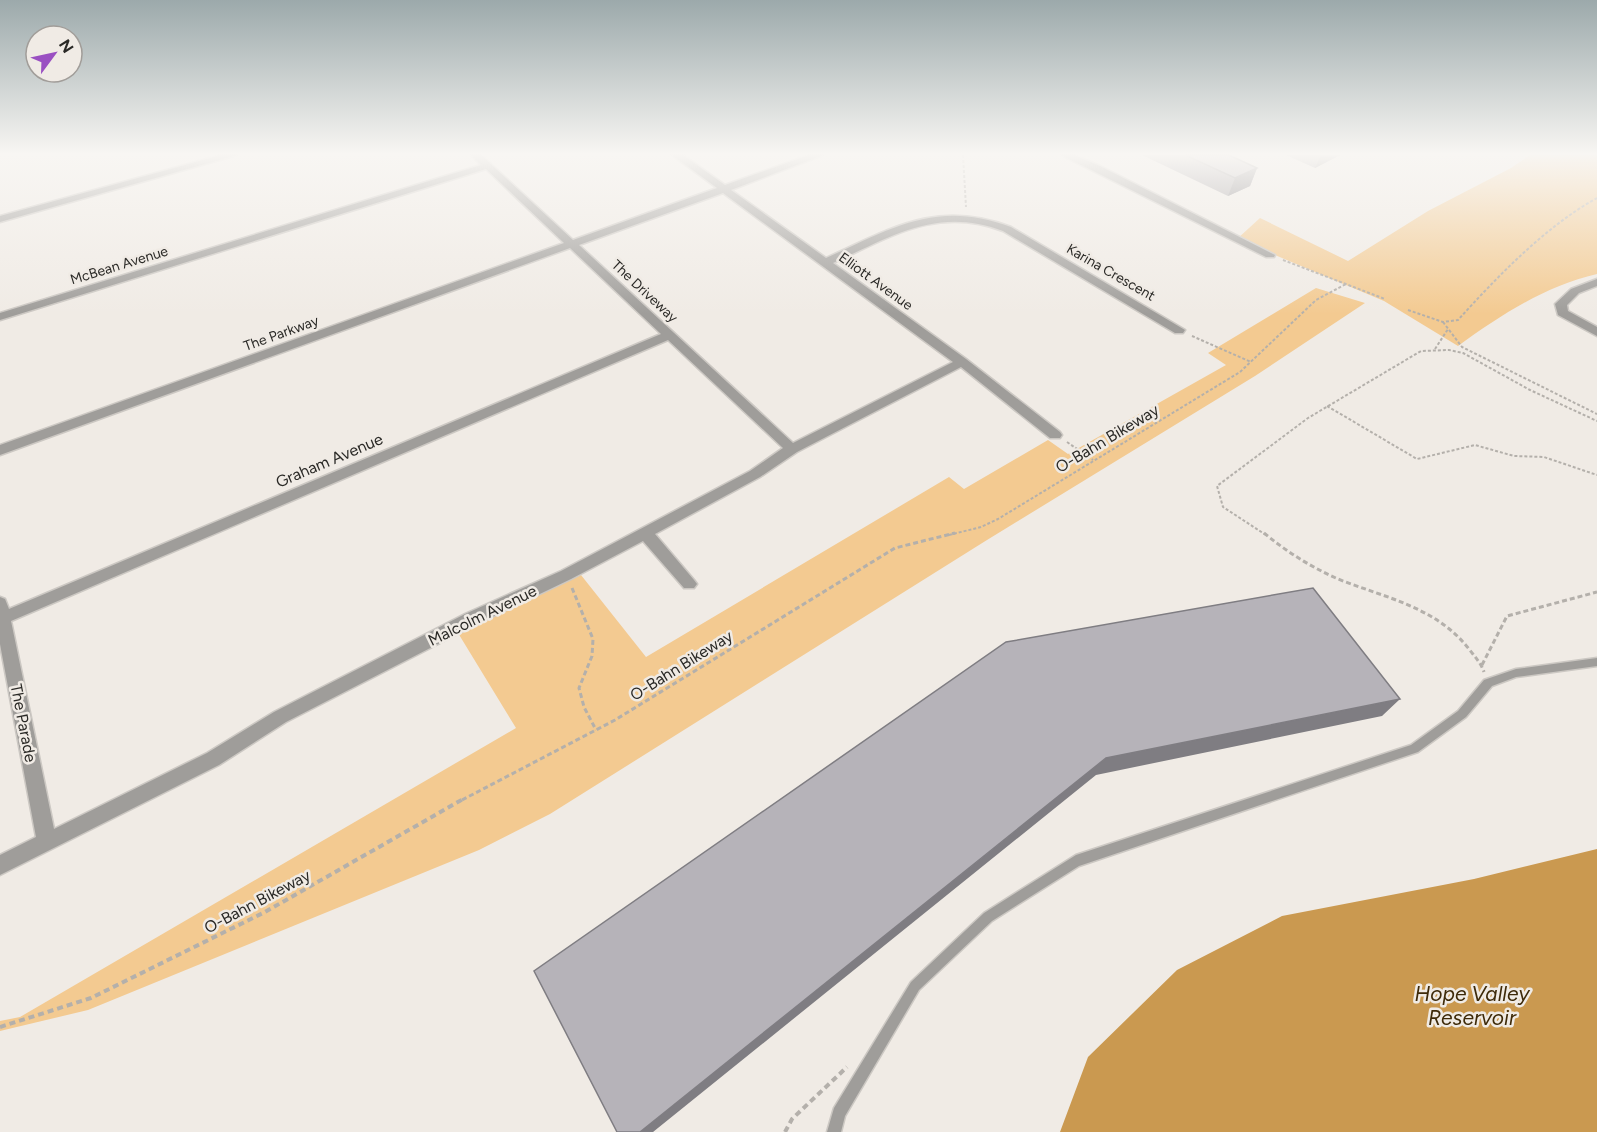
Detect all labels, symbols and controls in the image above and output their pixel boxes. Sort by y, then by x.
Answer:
north arrow [24,24,84,84]
text: N [55,36,77,56]
street label: Karina Crescent [1064,240,1158,305]
street label: McBean Avenue [68,242,170,288]
street label: Elliott Avenue [835,249,916,314]
street label: The Driveway [608,256,682,327]
street label: The Parkway [241,312,322,355]
street label: O-Bahn Bikeway [1052,400,1163,477]
street label: Graham Avenue [273,429,386,492]
street label: Malcolm Avenue [425,581,540,650]
street label: O-Bahn Bikeway [627,626,737,705]
street label: The Parade [7,682,40,764]
street label: O-Bahn Bikeway [201,865,314,937]
water label: Hope Valley Reservoir [1415,981,1530,1030]

